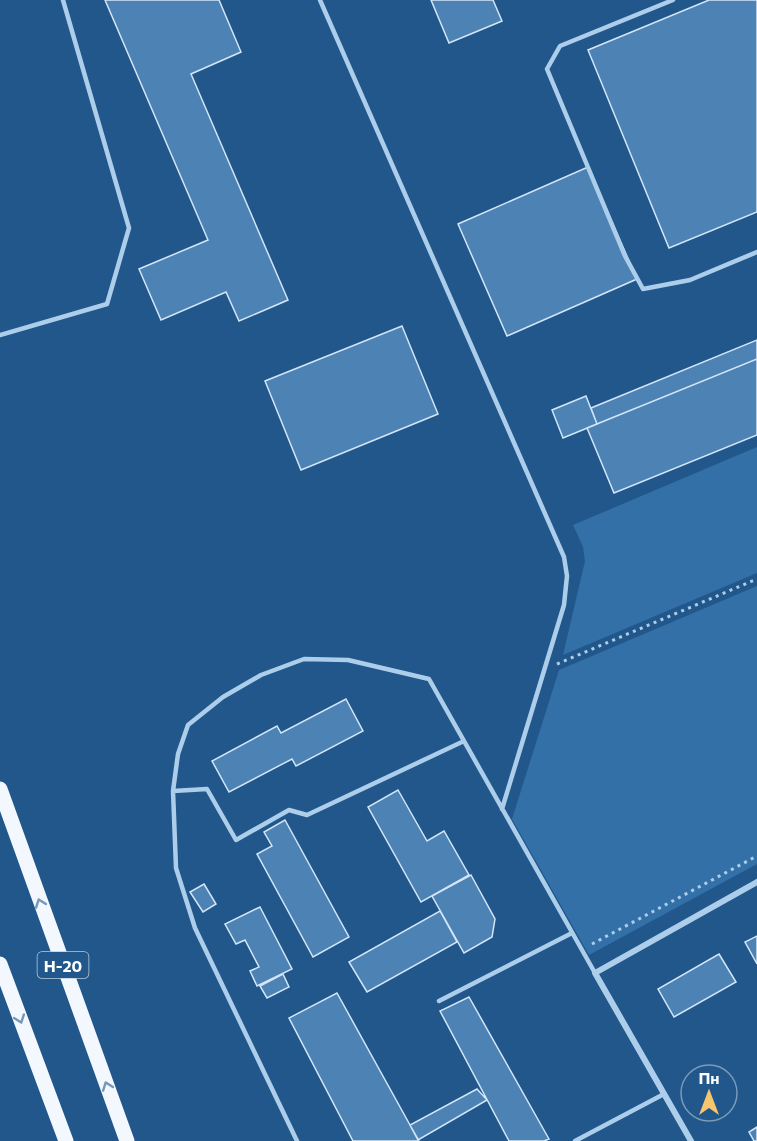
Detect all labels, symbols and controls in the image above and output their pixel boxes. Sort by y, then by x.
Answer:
one-way arrow [35,898,47,909]
road number: Н-20 [38,952,88,978]
one-way arrow [13,1013,26,1024]
north arrow [679,1063,739,1123]
text: Пн [698,1068,720,1087]
one-way arrow [101,1081,114,1092]

